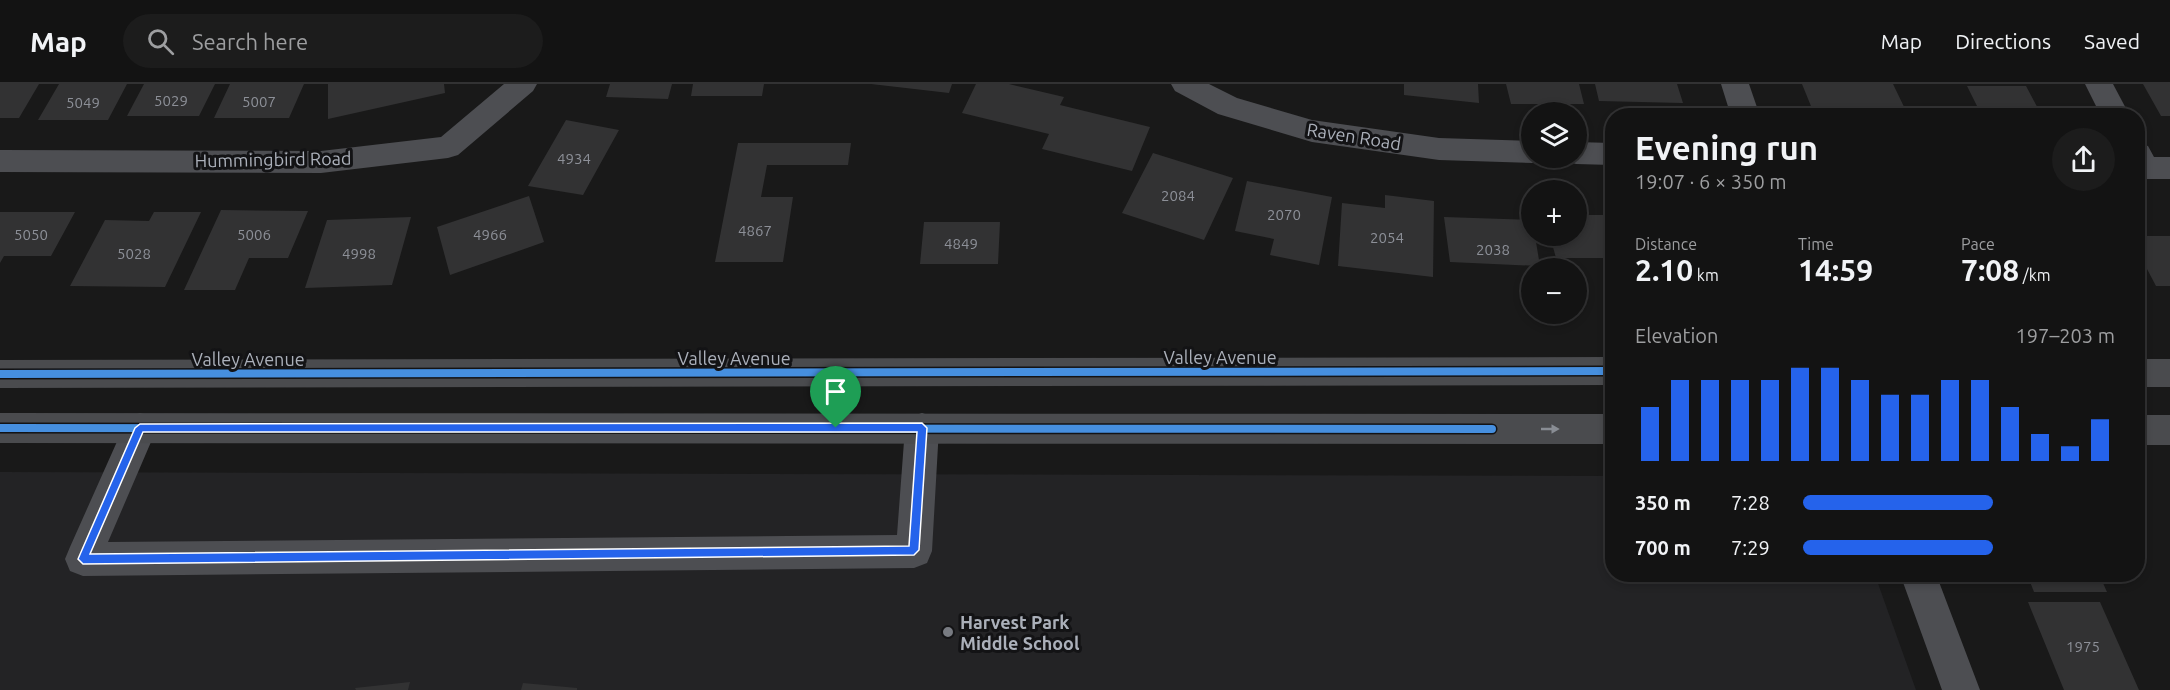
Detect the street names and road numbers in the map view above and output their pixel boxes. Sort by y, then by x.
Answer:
street label: Raven Road [1306,119,1402,153]
street label: Hummingbird Road [194,148,352,170]
street label: Valley Avenue [1163,347,1277,367]
street label: Valley Avenue [677,348,791,368]
street label: Valley Avenue [191,349,305,369]

